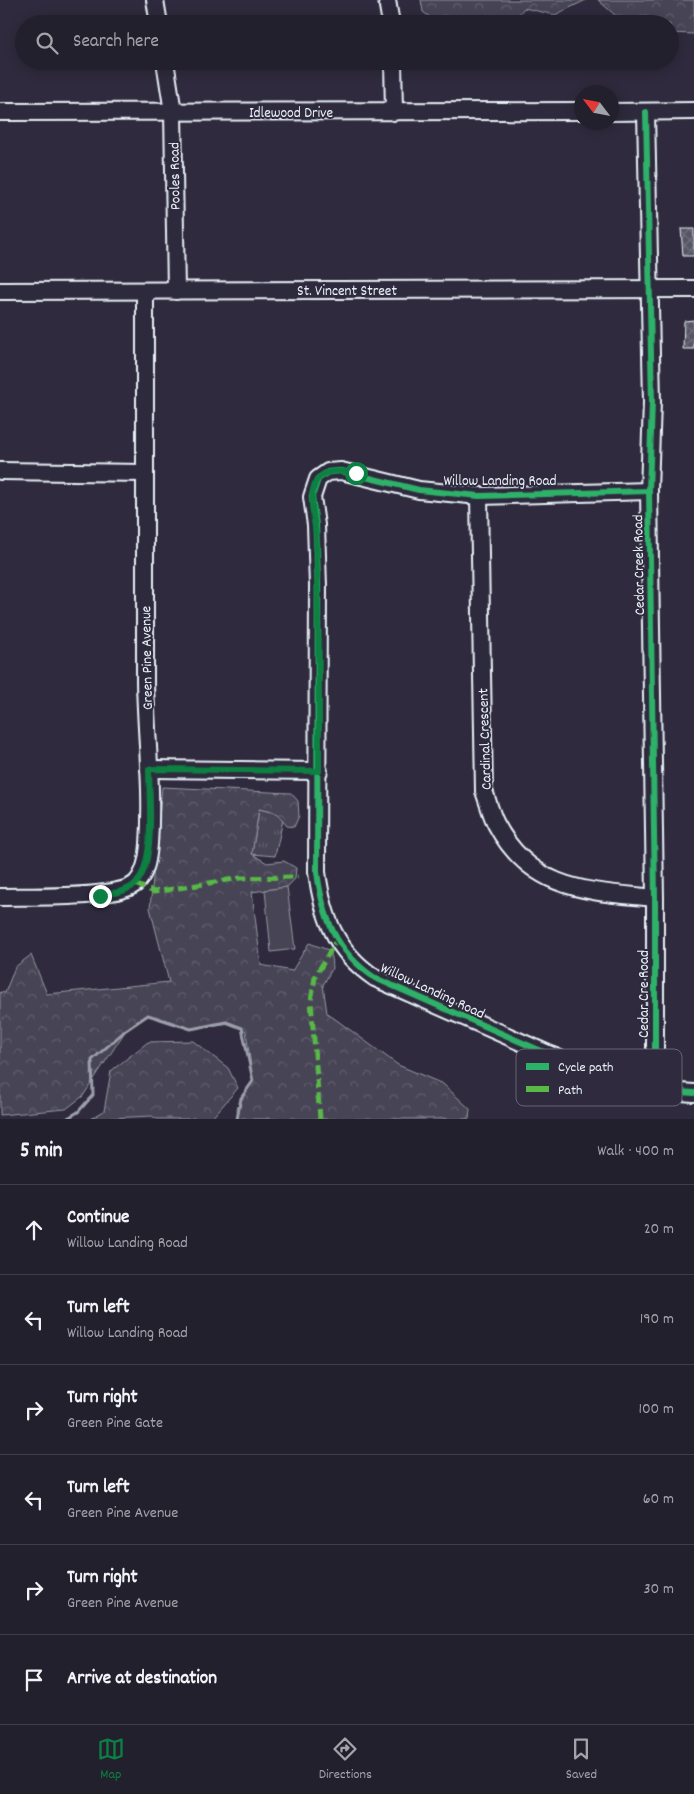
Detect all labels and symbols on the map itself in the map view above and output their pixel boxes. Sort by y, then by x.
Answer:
north arrow [574,85,619,130]
street label: Idlewood Drive [249,103,334,125]
street label: Pooles Road [164,142,188,210]
street label: St. Vincent Street [297,281,397,303]
route start [345,462,368,485]
street label: Willow Landing Road [443,471,557,493]
street label: Cedar Creek Road [628,514,652,616]
street label: Green Pine Avenue [136,605,160,710]
street label: Cardinal Crescent [473,687,499,790]
route end [89,885,112,908]
street label: Cedar Cre Road [634,950,656,1038]
street label: Willow Landing Road [376,958,488,1026]
legend [516,1049,682,1106]
text: Cycle path [558,1058,614,1078]
text: Path [558,1081,583,1101]

